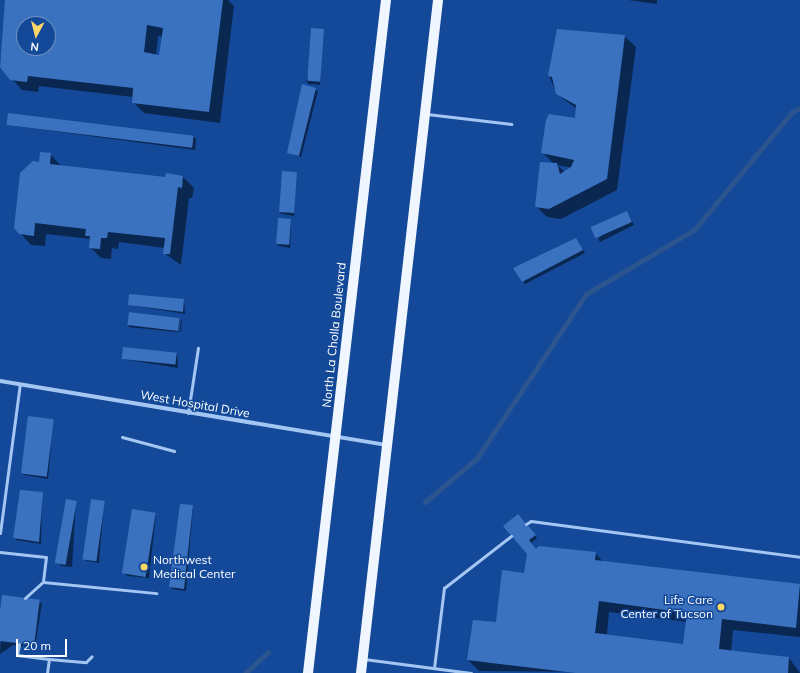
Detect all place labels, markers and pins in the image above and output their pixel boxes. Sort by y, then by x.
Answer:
place label: Northwest Medical Center [153,553,235,581]
marker: Northwest Medical Center [138,561,150,573]
place label: Life Care Center of Tucson [620,593,713,621]
marker: Life Care Center of Tucson [716,602,726,612]

